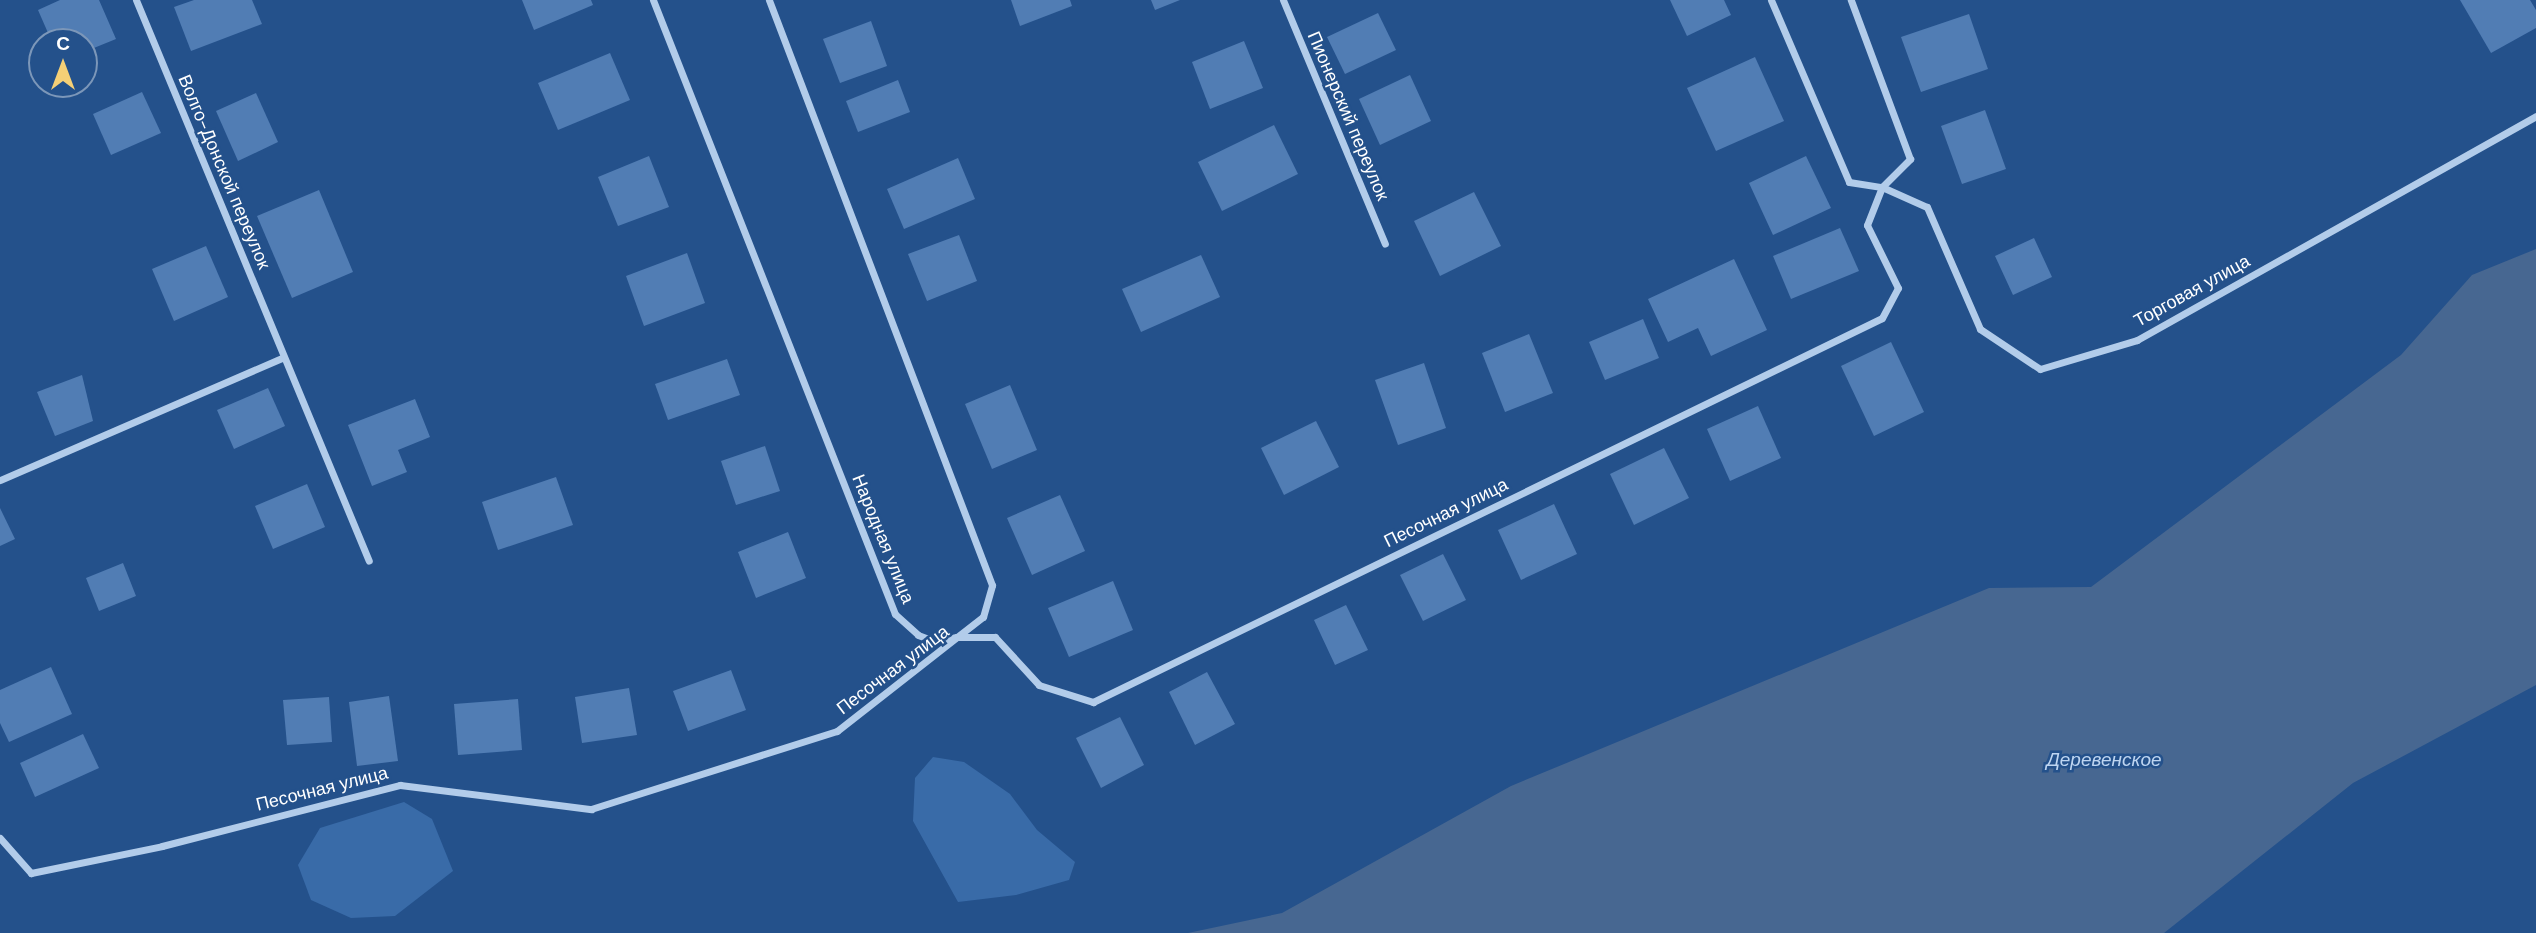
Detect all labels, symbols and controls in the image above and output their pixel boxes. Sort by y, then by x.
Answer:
north arrow [28,28,98,98]
street label: Пионерский переулок [1303,28,1393,204]
text: С [56,31,70,56]
street label: Волго-Донской переулок [173,72,275,272]
street label: Торговая улица [2130,250,2254,332]
street label: Народная улица [847,471,919,607]
street label: Песочная улица [1381,474,1511,552]
street label: Песочная улица [833,621,953,719]
water label: Деревенское [2046,749,2162,771]
street label: Песочная улица [254,762,390,816]

